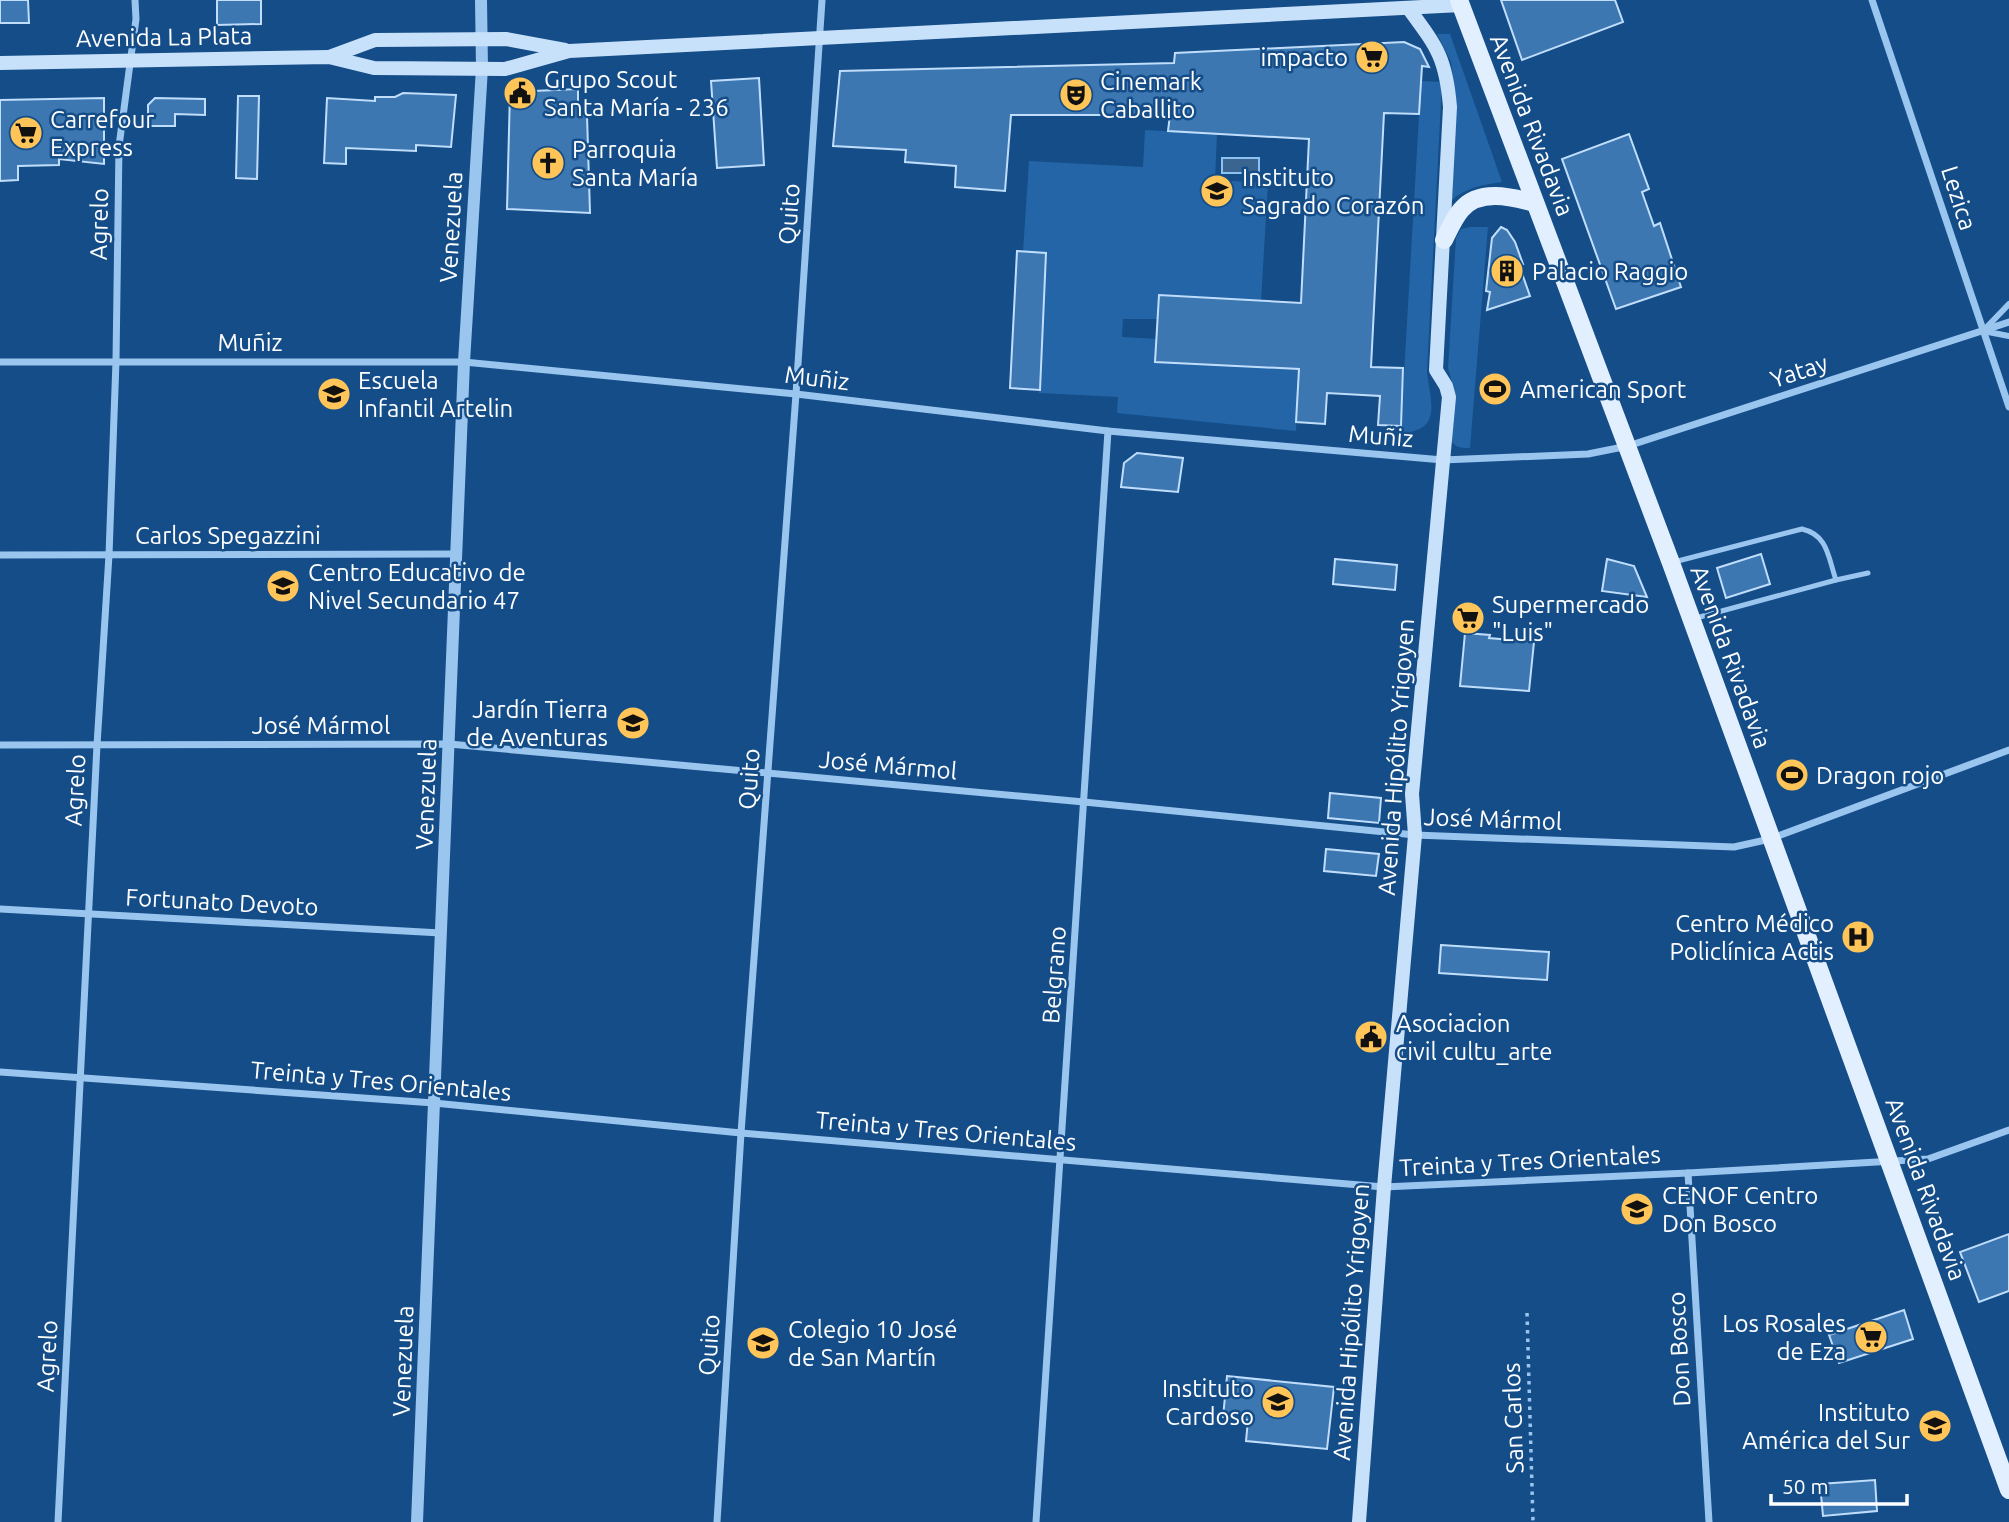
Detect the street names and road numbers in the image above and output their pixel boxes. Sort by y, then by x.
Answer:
street label: Avenida La Plata [76,22,252,52]
street label: Avenida Rivadavia [1485,30,1579,220]
street label: Lezica [1936,163,1982,233]
street label: Venezuela [435,171,467,283]
street label: Quito [773,182,805,246]
street label: Agrelo [85,188,113,260]
street label: Muñiz [217,329,283,356]
street label: Yatay [1767,349,1831,393]
street label: Muñiz [783,361,851,395]
street label: Muñiz [1347,420,1415,452]
street label: Carlos Spegazzini [135,522,321,549]
street label: Avenida Rivadavia [1685,562,1777,752]
street label: Avenida Hipólito Yrigoyen [1373,618,1419,896]
street label: José Mármol [252,712,390,739]
street label: Venezuela [411,738,441,850]
street label: José Mármol [818,746,958,784]
street label: Quito [733,747,765,811]
street label: Agrelo [60,753,90,827]
street label: José Mármol [1423,803,1563,835]
street label: Fortunato Devoto [125,883,319,921]
street label: Belgrano [1037,925,1071,1025]
street label: Treinta y Tres Orientales [250,1056,512,1106]
street label: Avenida Rivadavia [1880,1094,1972,1284]
street label: Treinta y Tres Orientales [815,1106,1077,1156]
street label: Treinta y Tres Orientales [1399,1141,1661,1181]
street label: Avenida Hipólito Yrigoyen [1328,1183,1374,1461]
street label: Don Bosco [1663,1291,1695,1407]
street label: Venezuela [388,1305,418,1417]
street label: Quito [693,1313,725,1377]
street label: Agrelo [32,1319,62,1393]
street label: San Carlos [1498,1362,1528,1474]

